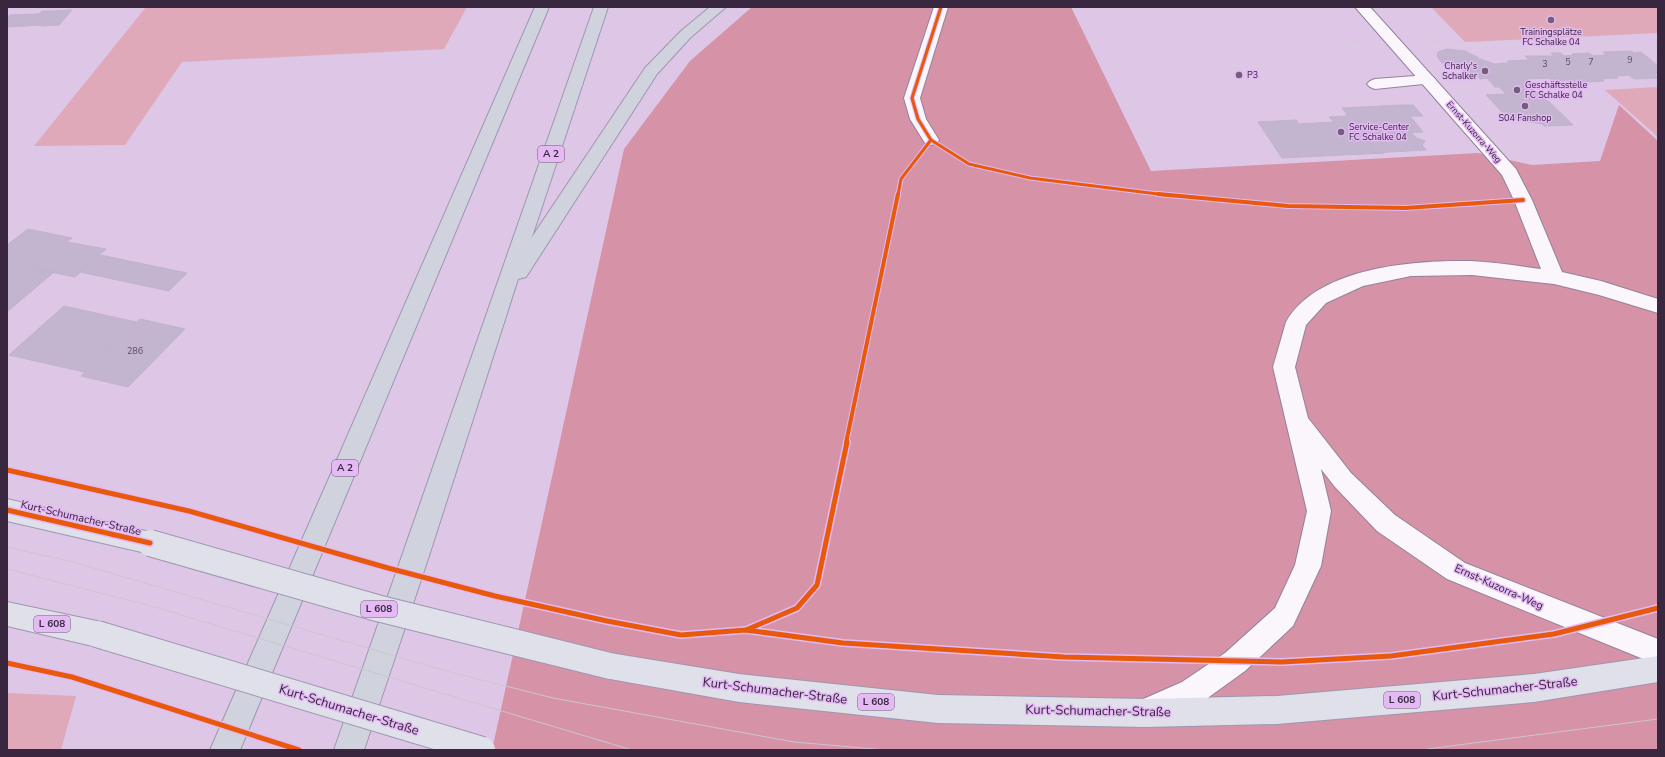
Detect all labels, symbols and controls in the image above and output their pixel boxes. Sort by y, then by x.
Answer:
marker: Trainingsplätze FC Schalke 04 [1546,15,1556,25]
place label: Trainingsplätze FC Schalke 04 [1520,26,1582,48]
house number: 9 [1627,54,1633,66]
house number: 5 [1565,56,1571,68]
house number: 7 [1588,56,1594,68]
house number: 3 [1542,58,1548,70]
place label: Charly's Schalker [1442,60,1478,82]
marker: Charly's Schalker [1480,66,1490,76]
place label: P3 [1247,69,1258,81]
marker: P3 [1234,70,1244,80]
place label: Geschäftsstelle FC Schalke 04 [1525,79,1587,101]
marker: Geschäftsstelle FC Schalke 04 [1512,85,1522,95]
street label: Ernst-Kuzorra-Weg [1444,98,1504,166]
marker: S04 Fanshop [1520,101,1530,111]
place label: S04 Fanshop [1499,112,1551,124]
place label: Service-Center FC Schalke 04 [1349,121,1410,143]
marker: Service-Center FC Schalke 04 [1336,127,1346,137]
road number: A 2 [538,146,564,162]
house number: 286 [127,345,143,357]
road number: A 2 [332,460,358,476]
street label: Kurt-Schumacher-Straße [19,497,143,539]
street label: Ernst-Kuzorra-Weg [1452,561,1546,613]
road number: L 608 [361,601,397,617]
road number: L 608 [34,616,70,632]
street label: Kurt-Schumacher-Straße [1432,672,1578,706]
street label: Kurt-Schumacher-Straße [702,673,848,709]
street label: Kurt-Schumacher-Straße [277,680,421,740]
road number: L 608 [1384,692,1420,708]
road number: L 608 [858,694,894,710]
street label: Kurt-Schumacher-Straße [1025,701,1171,721]

